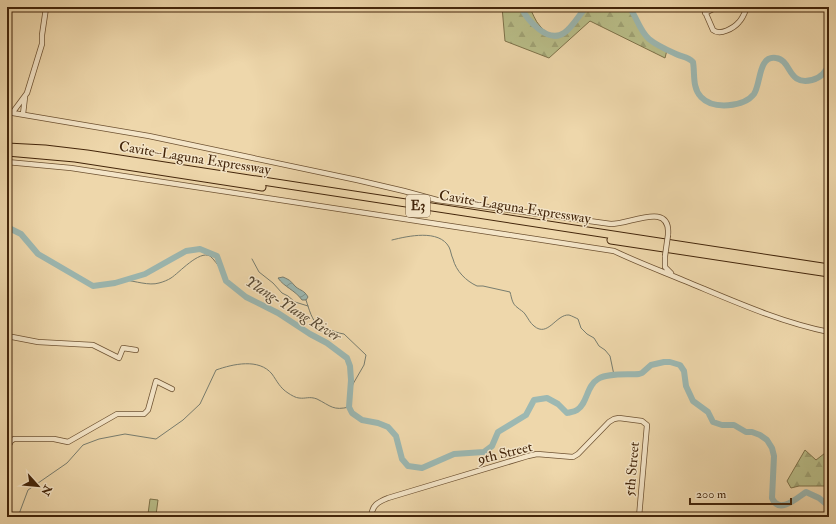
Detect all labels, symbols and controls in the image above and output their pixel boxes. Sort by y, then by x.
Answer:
street label: Cavite–Laguna Expressway [118,138,273,180]
street label: Cavite–Laguna Expressway [438,187,593,229]
road number: E3 [406,195,430,217]
water label: Ylang-Ylang River [242,272,346,347]
street label: 9th Street [475,438,535,468]
street label: 5th Street [621,441,643,497]
north arrow [18,466,58,506]
scale bar [690,480,791,506]
text: N [38,482,55,499]
text: 200 m [696,487,727,502]

